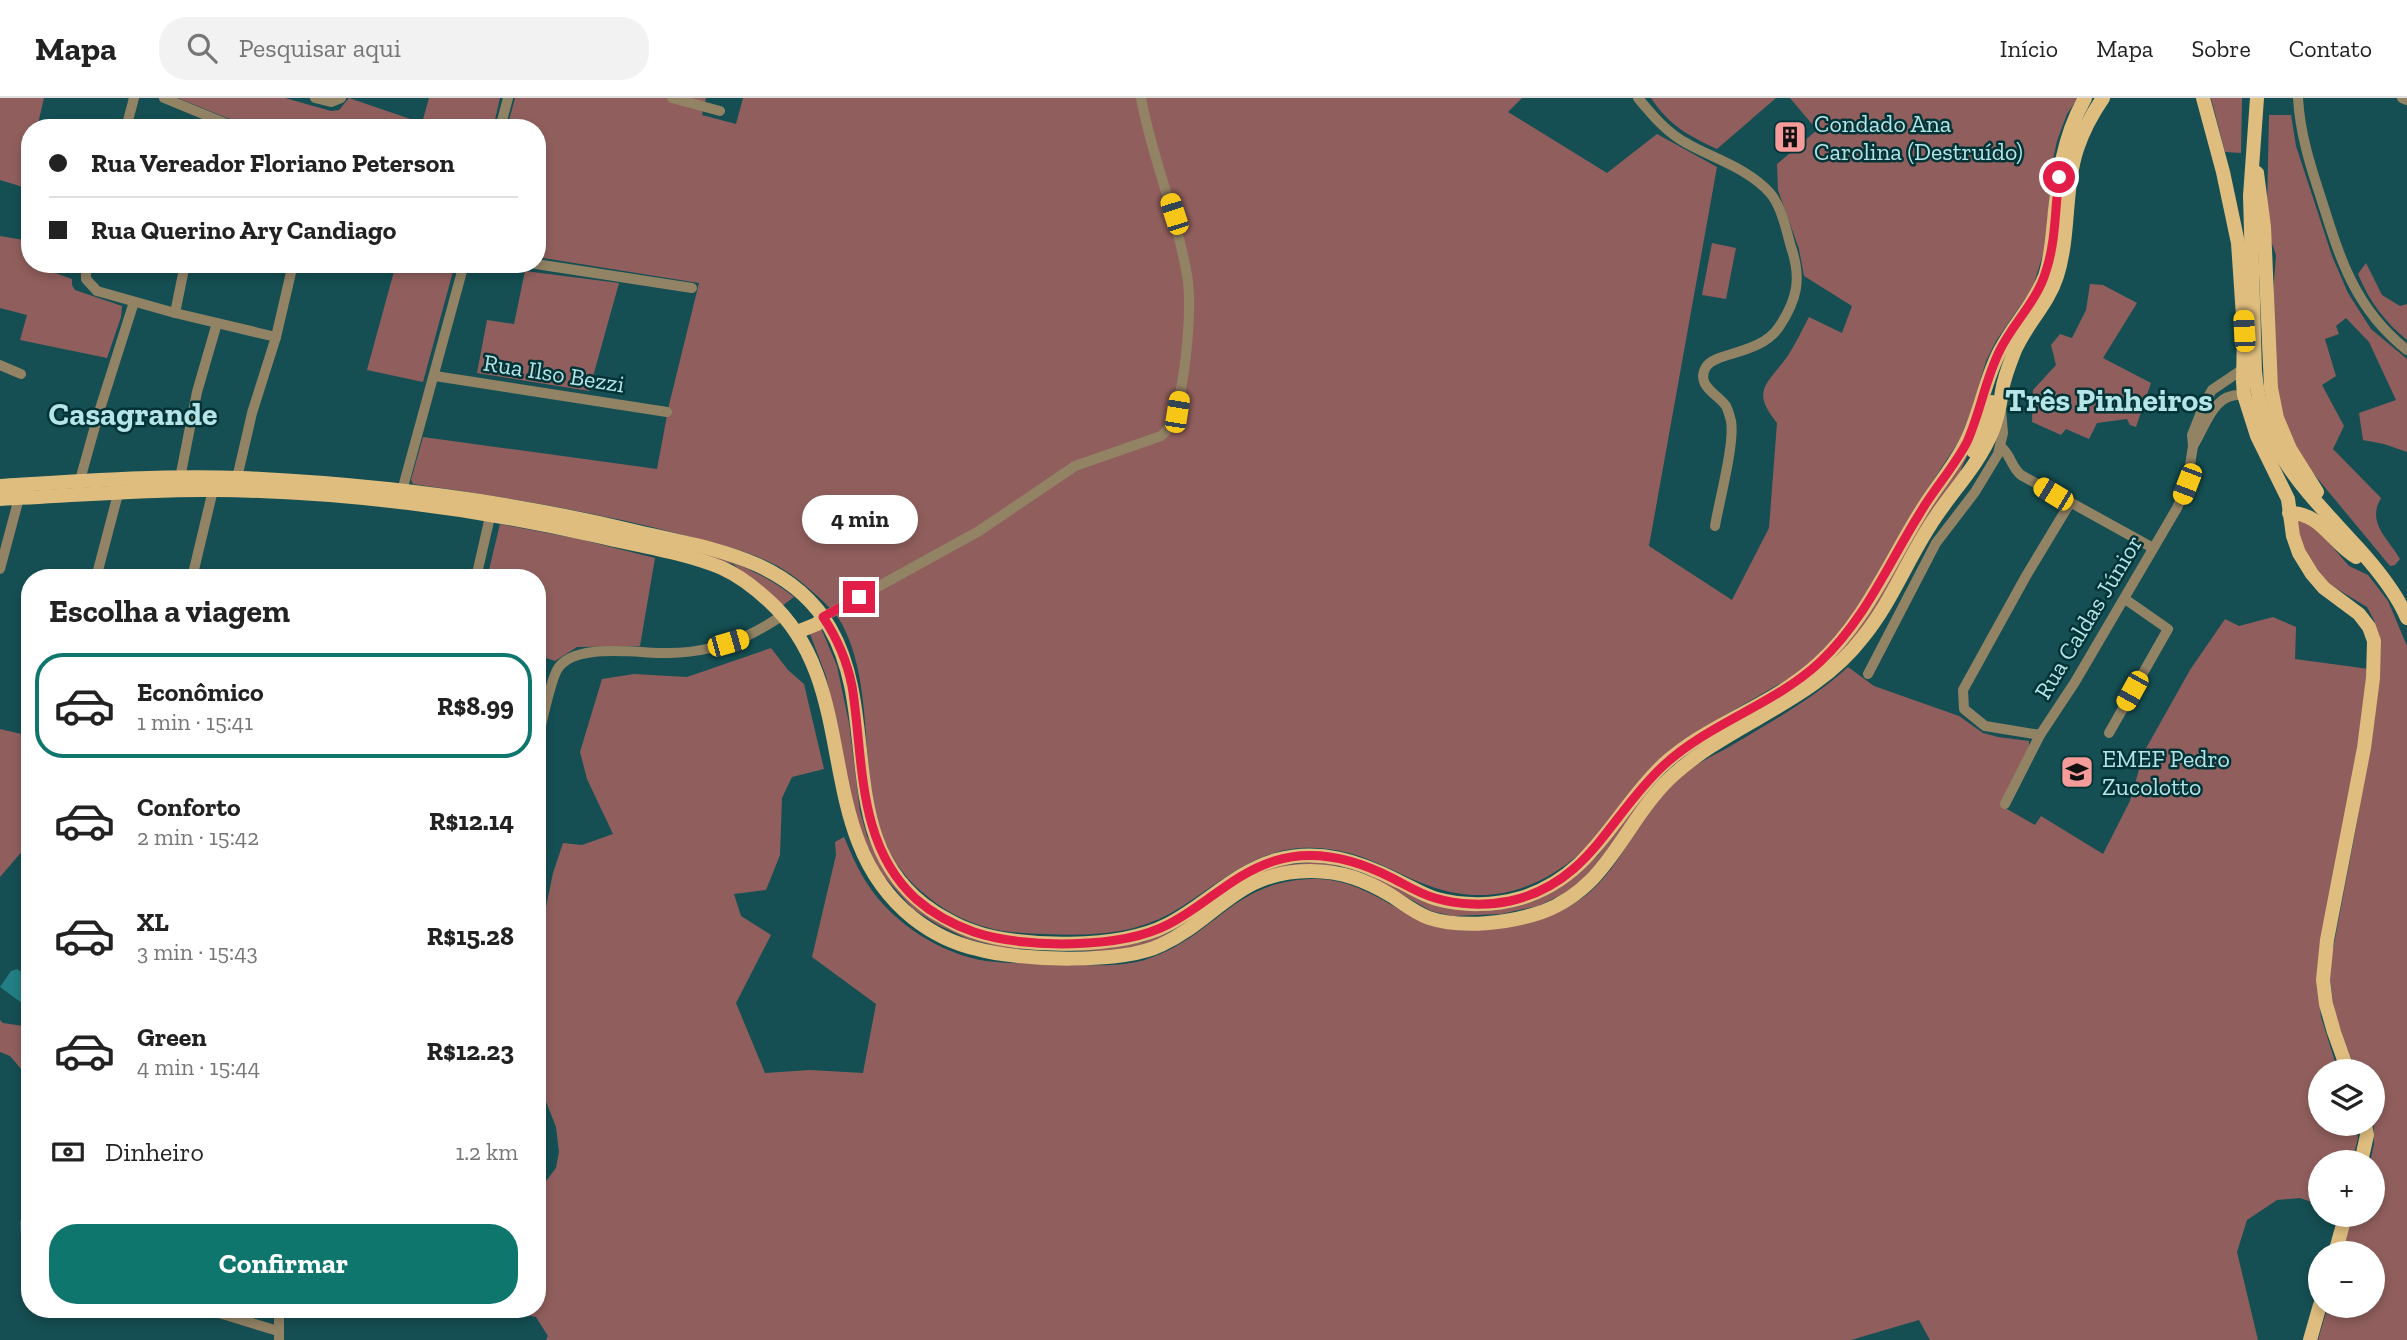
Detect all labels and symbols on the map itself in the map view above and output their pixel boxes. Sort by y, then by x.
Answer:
place label: Condado Ana Carolina (Destruído) [1814,109,2023,166]
building icon: Condado Ana Carolina (Destruído) [1771,118,1809,156]
route start [2043,161,2075,193]
car [1158,191,1191,237]
car [2233,309,2256,353]
street label: Rua Ilso Bezzi [481,348,627,399]
district label: Três Pinheiros [2005,381,2213,419]
car [1164,390,1191,434]
district label: Casagrande [49,395,217,433]
car [2170,461,2205,507]
car [2030,474,2077,514]
callout: 4 min [801,496,917,545]
street label: Rua Caldas Júnior [2028,530,2148,704]
route end [843,581,875,613]
car [705,627,752,659]
car [2113,668,2152,714]
place label: EMEF Pedro Zucolotto [2102,744,2230,801]
school or university icon: EMEF Pedro Zucolotto [2058,753,2096,791]

